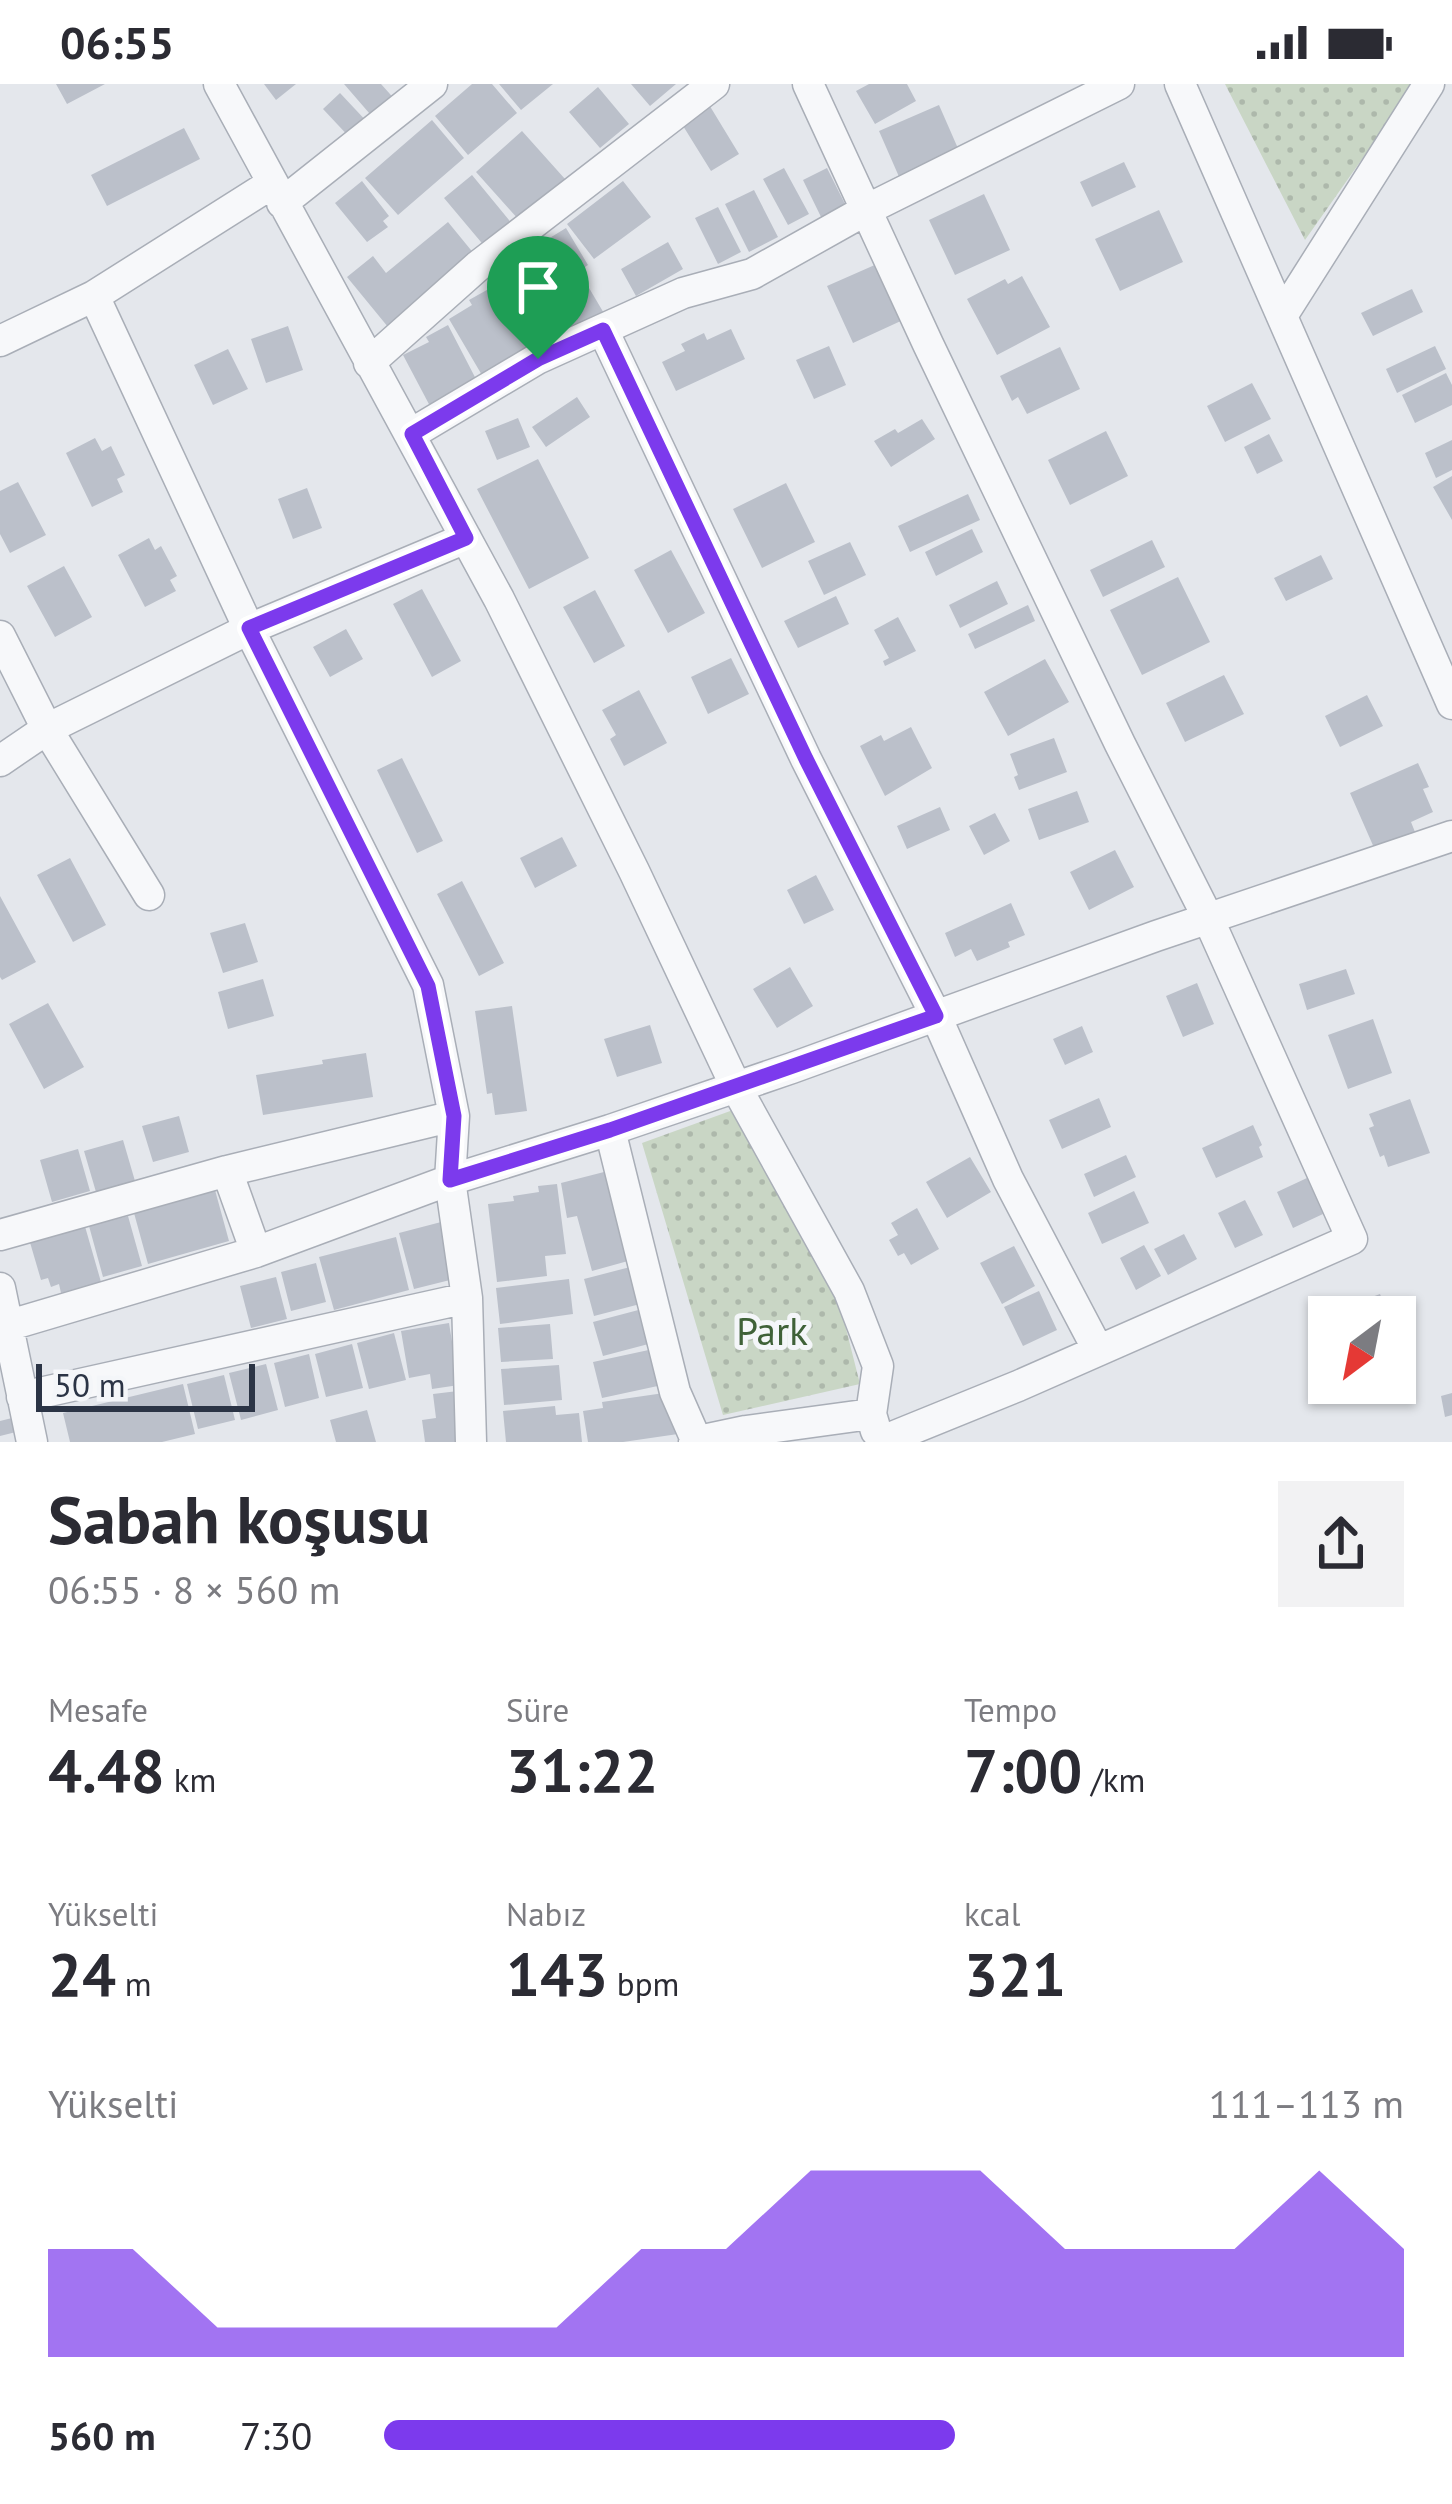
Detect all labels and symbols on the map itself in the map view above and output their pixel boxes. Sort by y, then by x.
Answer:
pin [487,236,589,359]
north arrow [1308,1296,1416,1404]
park label: Park [736,1305,808,1356]
scale bar [36,1358,255,1411]

